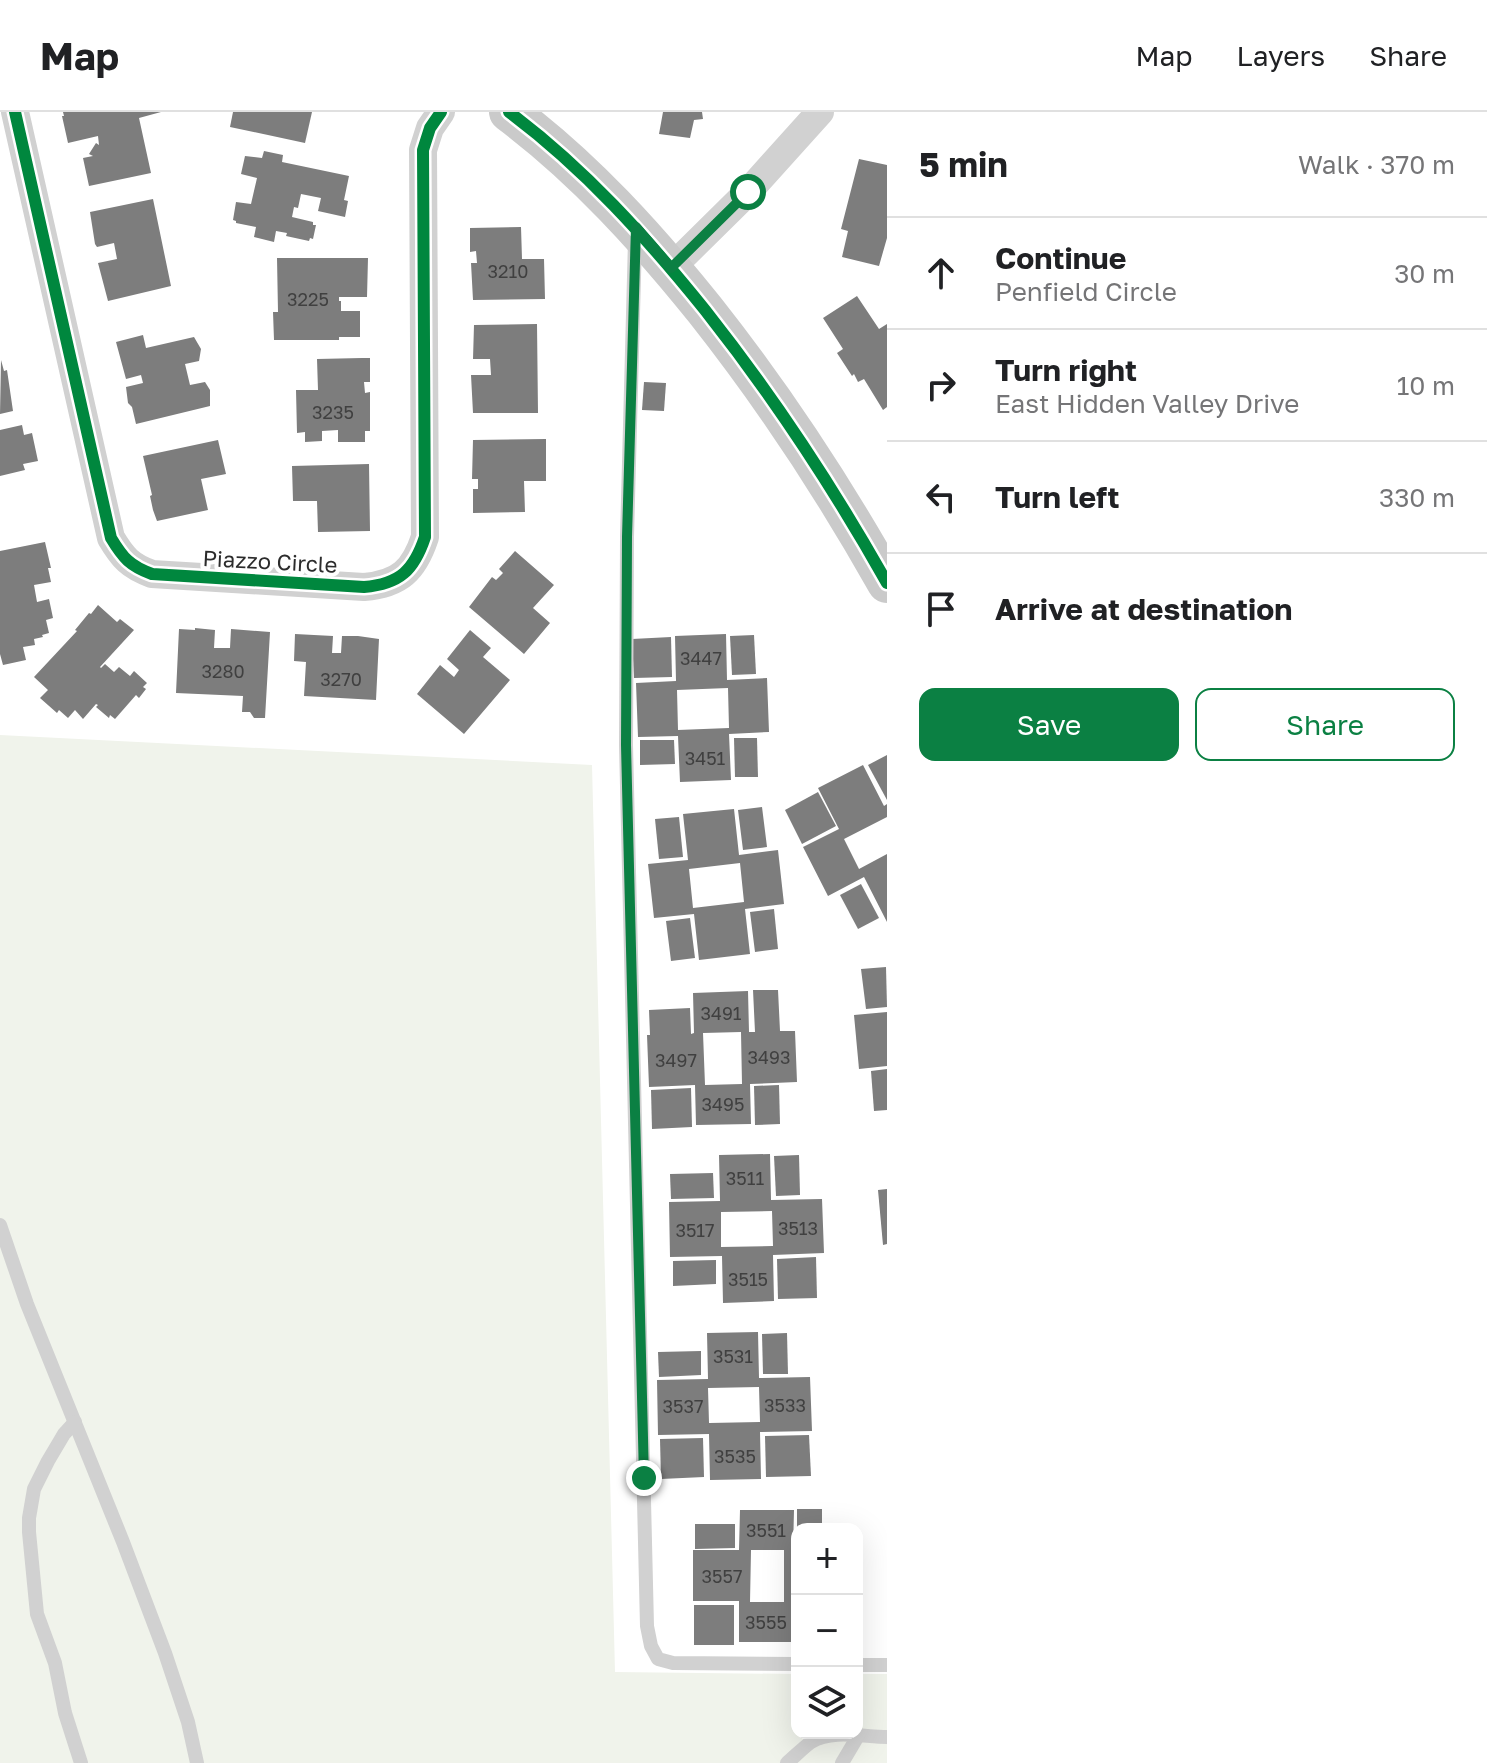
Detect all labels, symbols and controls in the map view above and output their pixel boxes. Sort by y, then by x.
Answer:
text: Map [40,33,119,78]
text: Map [1135,39,1193,72]
text: Layers [1237,39,1325,72]
text: Share [1369,39,1447,72]
text: 5 min [919,144,1008,184]
text: Walk · 370 m [1298,149,1455,180]
route start [730,174,766,210]
text: Continue [995,240,1126,276]
icon: ahead [919,251,963,295]
text: 30 m [1394,258,1455,289]
house number: 3210 [488,260,528,282]
text: Penfield Circle [995,276,1177,307]
house number: 3225 [287,288,329,310]
text: Turn right [995,352,1137,388]
icon: right [919,363,963,407]
text: 10 m [1397,370,1455,401]
text: East Hidden Valley Drive [995,388,1299,419]
house number: 3235 [312,401,354,423]
icon: left [919,475,963,519]
text: Turn left [995,479,1120,515]
text: 330 m [1379,482,1455,513]
street label: Piazzo Circle [202,544,338,578]
icon: arrive [919,587,963,631]
text: Arrive at destination [995,591,1292,627]
house number: 3447 [680,647,722,669]
house number: 3280 [201,660,245,682]
house number: 3270 [320,668,362,690]
button: Save [919,688,1179,761]
button: Share [1195,688,1455,761]
house number: 3451 [685,747,726,769]
house number: 3491 [700,1002,742,1024]
house number: 3493 [748,1046,790,1068]
house number: 3497 [655,1049,697,1071]
house number: 3495 [702,1093,744,1115]
house number: 3511 [726,1167,764,1189]
house number: 3513 [778,1217,818,1239]
house number: 3517 [675,1219,715,1241]
house number: 3515 [728,1268,768,1290]
house number: 3531 [713,1345,753,1367]
house number: 3533 [764,1394,806,1416]
house number: 3537 [662,1395,704,1417]
house number: 3535 [714,1445,756,1467]
route end [626,1460,662,1496]
house number: 3551 [746,1519,786,1541]
map controls [791,1523,863,1739]
button: + [791,1523,863,1595]
house number: 3557 [702,1565,742,1587]
button: − [791,1595,863,1667]
house number: 3555 [745,1611,787,1633]
button: layers [791,1667,863,1739]

